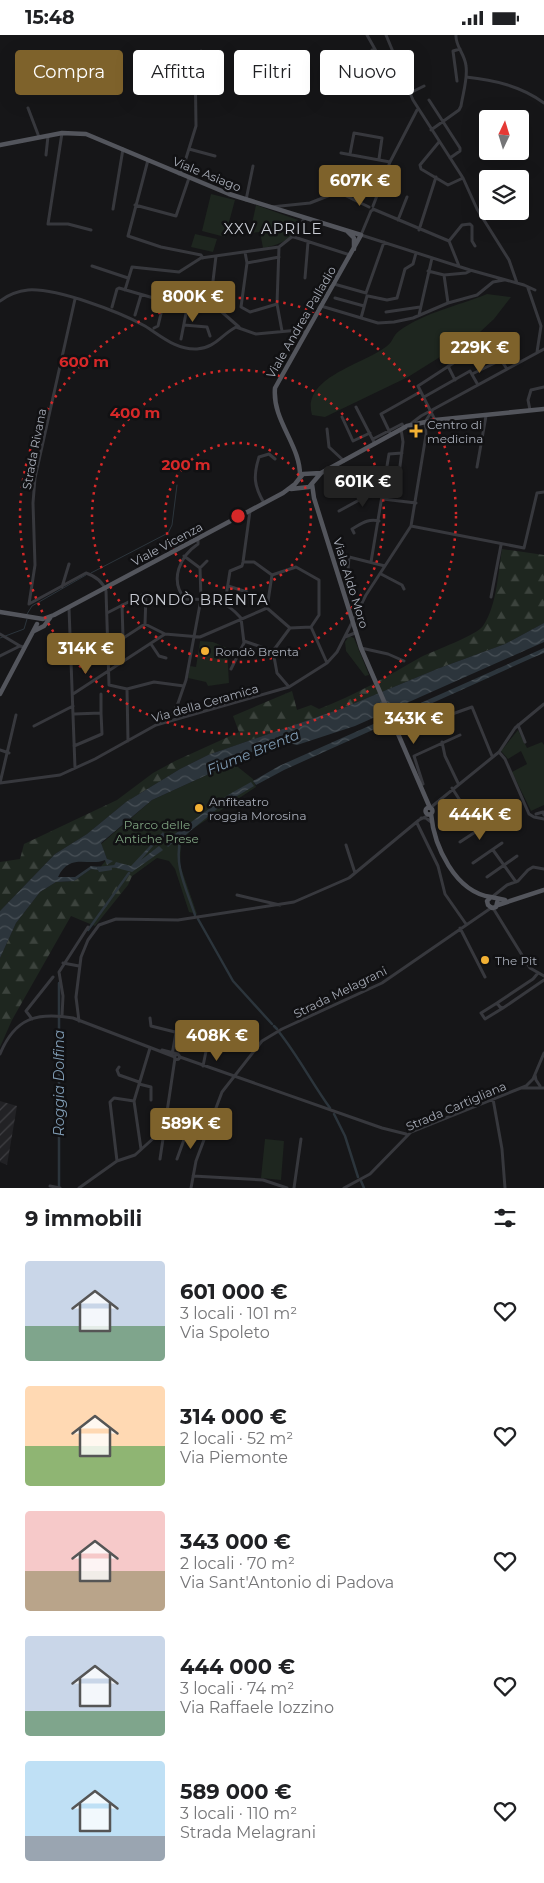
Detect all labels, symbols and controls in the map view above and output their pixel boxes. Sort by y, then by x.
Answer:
text: 15:48 [25,6,75,29]
chip: Compra [15,50,123,95]
chip: Affitta [133,50,224,95]
chip: Filtri [234,50,310,95]
chip: Nuovo [320,50,414,95]
north arrow [479,110,529,160]
map controls [479,110,529,220]
street label: Viale Asiago [171,153,243,195]
pin: 607K € [319,165,401,207]
button: layers [479,170,529,220]
text: 607K € [330,171,390,190]
district label: XXV APRILE [223,219,323,238]
street label: Viale Andrea Palladio [263,263,339,381]
pin: 800K € [152,281,234,323]
text: 800K € [162,287,224,306]
pin: 229K € [439,331,521,374]
text: 229K € [451,338,509,357]
text: 600 m [59,352,109,371]
text: 400 m [110,403,160,422]
street label: Strada Rivana [19,407,49,491]
place label: Centro di medicina [427,417,483,446]
marker: Centro di medicina [409,424,423,438]
text: 200 m [161,455,211,474]
pin: 601K € [322,465,404,508]
text: 601K € [335,472,391,491]
centre of rings [229,507,247,525]
street label: Viale Vicenza [129,519,205,569]
street label: Viale Aldo Moro [330,536,372,630]
district label: RONDÒ BRENTA [129,590,269,609]
pin: 314K € [45,633,127,675]
text: 314K € [58,639,114,658]
place label: Rondò Brenta [215,644,299,659]
marker: Rondò Brenta [199,645,211,657]
street label: Via della Ceramica [150,681,260,725]
pin: 343K € [373,703,455,745]
text: 343K € [384,709,444,728]
water label: Fiume Brenta [204,725,302,779]
place label: Anfiteatro roggia Morosina [209,794,307,823]
pin: 444K € [439,799,521,841]
marker: Anfiteatro roggia Morosina [193,802,205,814]
text: 444K € [449,805,511,824]
park label: Parco delle Antiche Prese [115,817,199,846]
place label: The Pit [495,953,537,968]
marker: The Pit [479,954,491,966]
street label: Strada Melagrani [291,963,389,1021]
pin: 408K € [176,1019,258,1062]
text: 408K € [186,1026,248,1045]
water label: Roggia Dolfina [50,1030,68,1136]
street label: Strada Cartigliana [404,1078,508,1134]
pin: 589K € [150,1107,232,1150]
text: 589K € [161,1114,221,1133]
icon: filters [491,1204,519,1232]
text: 9 immobili [25,1206,142,1231]
text: 601 000 € [180,1279,287,1304]
icon: home [65,1281,125,1341]
icon: heart [491,1297,519,1325]
text: 3 locali · 101 m² [180,1304,297,1323]
text: Via Spoleto [180,1323,270,1342]
text: 314 000 € [180,1404,287,1429]
icon: home [65,1406,125,1466]
icon: heart [491,1422,519,1450]
text: 2 locali · 52 m² [180,1429,293,1448]
text: Via Piemonte [180,1448,288,1467]
text: 343 000 € [180,1529,291,1554]
icon: home [65,1531,125,1591]
icon: heart [491,1547,519,1575]
text: 2 locali · 70 m² [180,1554,295,1573]
text: Via Sant'Antonio di Padova [180,1573,394,1592]
text: 444 000 € [180,1654,295,1679]
icon: home [65,1656,125,1716]
icon: heart [491,1672,519,1700]
text: 3 locali · 74 m² [180,1679,294,1698]
text: Via Raffaele Iozzino [180,1698,334,1717]
text: 589 000 € [180,1779,291,1804]
icon: home [65,1781,125,1841]
icon: heart [491,1797,519,1825]
text: 3 locali · 110 m² [180,1804,297,1823]
text: Strada Melagrani [180,1823,316,1842]

